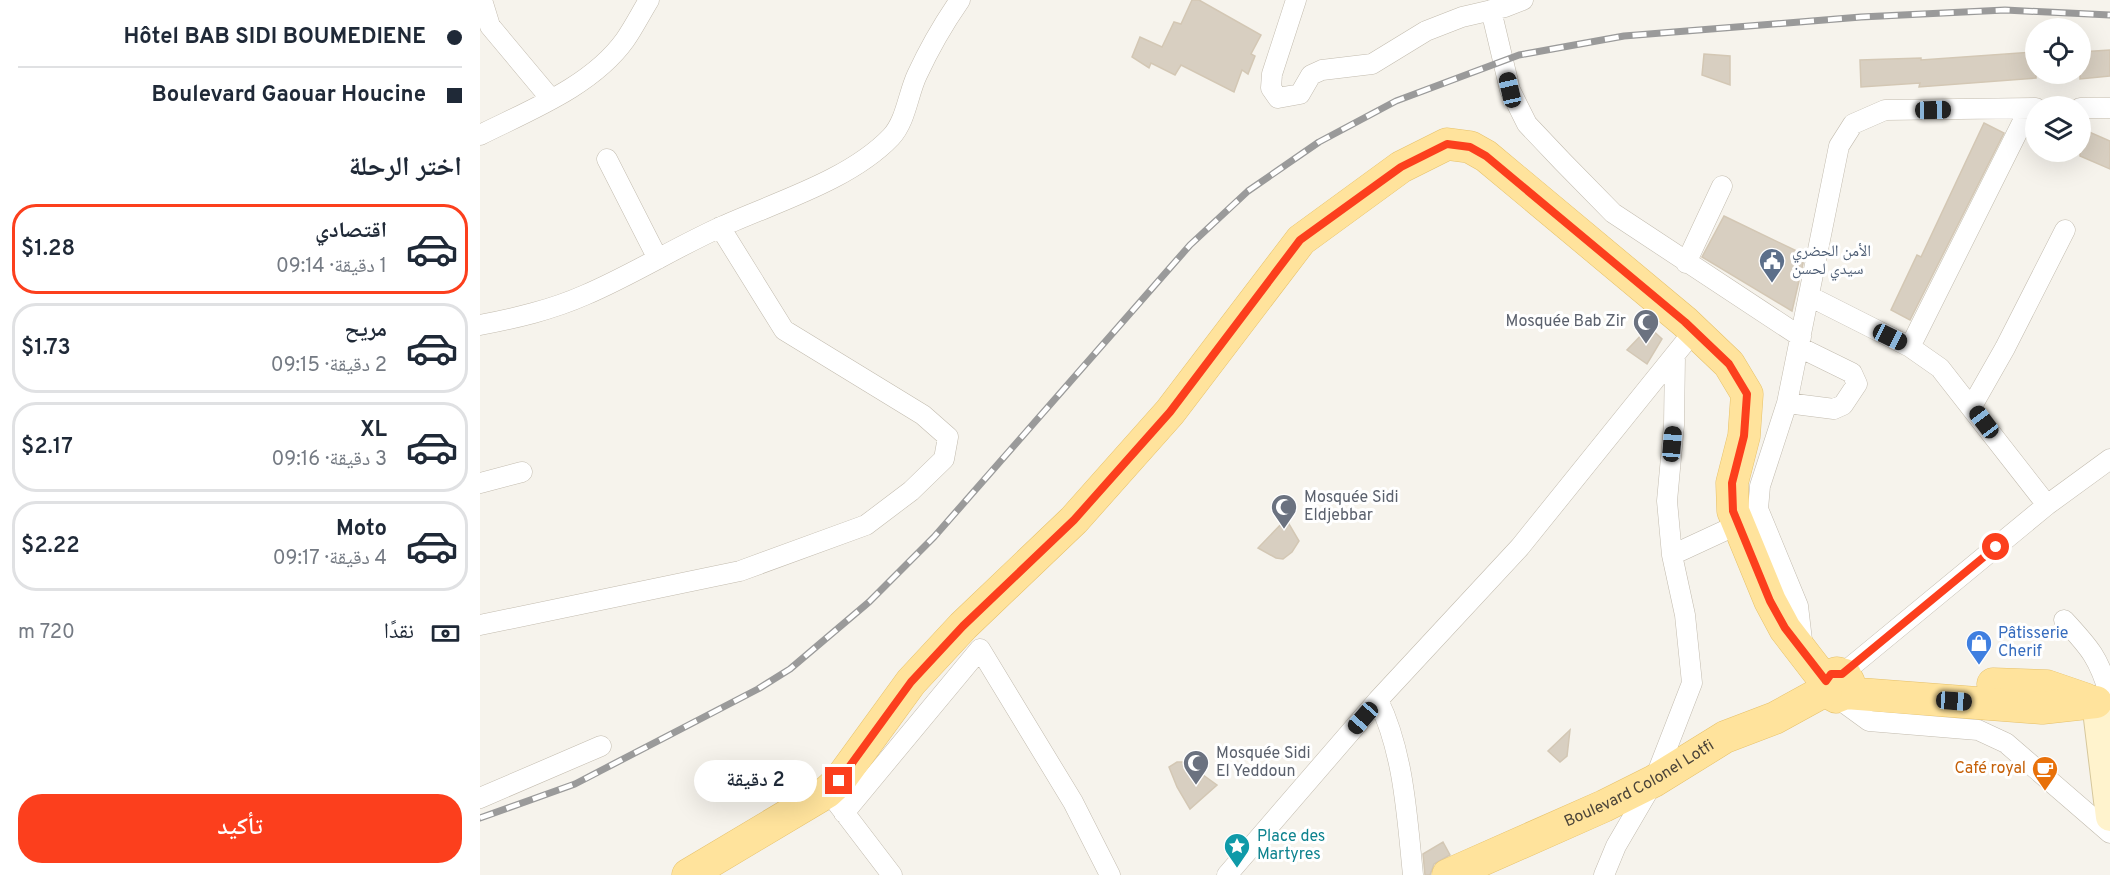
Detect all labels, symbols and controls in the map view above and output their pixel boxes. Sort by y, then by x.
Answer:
map controls [2025,18,2091,162]
button: locate [2025,18,2091,84]
text: Hôtel BAB SIDI BOUMEDIENE [123,24,426,51]
car [1497,70,1523,110]
text: Boulevard Gaouar Houcine [151,82,426,109]
button: layers [2025,96,2091,162]
car [1915,101,1951,119]
text: اختر الرحلة [349,151,462,185]
text: اقتصادي [315,218,387,245]
icon: car [405,222,459,276]
text: $1.28 [21,236,75,263]
place label: الأمن الحضري سيدي لحسن [1792,242,1871,281]
public building icon: الأمن الحضري سيدي لحسن [1757,246,1787,284]
text: 1 دقيقة · 09:14 [276,254,387,280]
mosque icon: Mosquée Bab Zir [1631,307,1661,345]
place label: Mosquée Bab Zir [1506,312,1626,332]
text: مريح [344,317,387,344]
icon: car [405,321,459,375]
car [1870,321,1910,353]
text: $1.73 [21,335,71,362]
text: 2 دقيقة · 09:15 [271,353,387,379]
car [1966,402,2002,442]
text: XL [360,417,387,444]
icon: car [405,420,459,474]
car [1661,425,1683,463]
text: $2.17 [21,434,73,461]
text: 3 دقيقة · 09:16 [272,447,387,473]
place label: Mosquée Sidi Eldjebbar [1304,488,1399,526]
mosque icon: Mosquée Sidi Eldjebbar [1269,492,1299,530]
text: Moto [336,516,387,543]
icon: car [405,519,459,573]
text: $2.22 [21,533,80,560]
route start [1982,533,2009,560]
text: 4 دقيقة · 09:17 [273,546,387,572]
icon: cash [429,617,462,650]
text: نقدًا [384,619,414,646]
text: 720 m [18,620,75,646]
place label: Pâtisserie Cherif [1998,624,2068,662]
shop icon: Pâtisserie Cherif [1964,628,1994,666]
car [1935,691,1973,711]
car [1344,699,1382,737]
street label: Boulevard Colonel Lotfi [1561,736,1718,832]
place label: Mosquée Sidi El Yeddoun [1216,744,1311,782]
mosque icon: Mosquée Sidi El Yeddoun [1181,748,1211,786]
cafe icon: Café royal [2030,754,2060,792]
place label: Café royal [1955,759,2026,779]
callout: 2 دقيقة [695,760,818,802]
route end [825,767,852,794]
text: 2 دقيقة [726,768,785,794]
button: تأكيد [18,794,462,863]
place label: Place des Martyres [1257,827,1325,865]
place icon: Place des Martyres [1222,831,1252,869]

